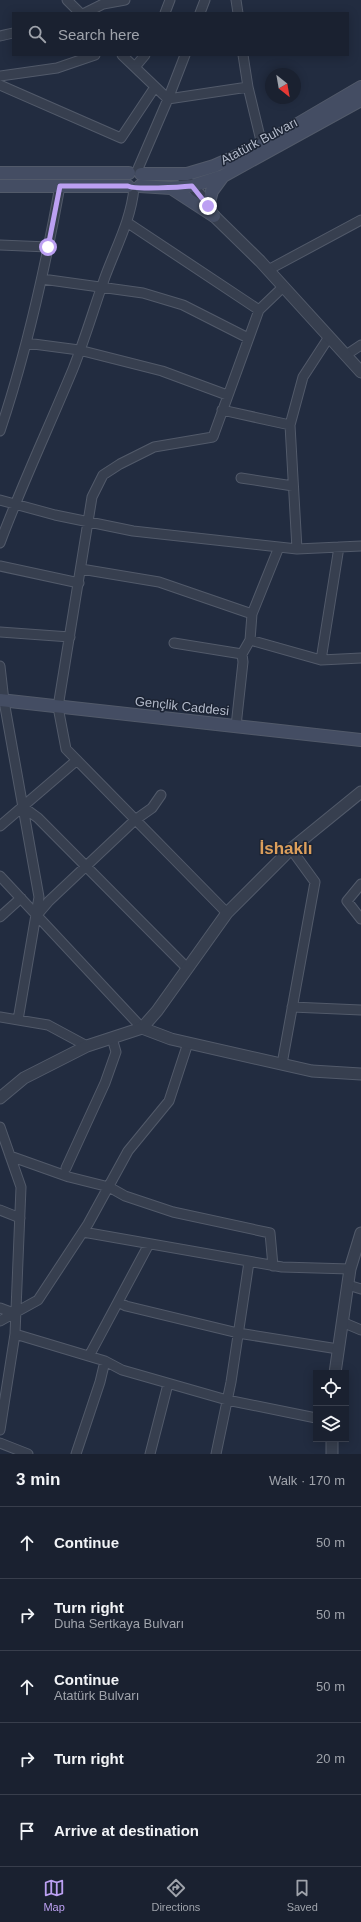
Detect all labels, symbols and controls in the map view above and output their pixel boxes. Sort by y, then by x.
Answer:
search box [12,12,349,56]
icon: search [26,23,48,45]
text: Search here [58,26,140,43]
north arrow [265,68,301,104]
street label: Atatürk Bulvarı [218,114,300,168]
route end [199,197,217,215]
route start [39,238,57,256]
street label: Gençlik Caddesi [134,694,230,718]
district label: İshaklı [260,839,312,858]
map controls [313,1370,349,1442]
button: locate [313,1370,349,1406]
button: layers [313,1406,349,1442]
text: 3 min [16,1470,60,1489]
text: Walk · 170 m [269,1473,345,1488]
icon: ahead [16,1532,38,1554]
text: Continue [54,1534,119,1551]
text: 50 m [316,1535,345,1550]
text: Turn right [54,1599,124,1616]
icon: right [16,1604,38,1626]
text: 50 m [316,1607,345,1622]
text: Duha Sertkaya Bulvarı [54,1616,184,1631]
text: Continue [54,1671,119,1688]
icon: ahead [16,1676,38,1698]
text: 50 m [316,1679,345,1694]
text: Atatürk Bulvarı [54,1688,139,1703]
icon: right [16,1748,38,1770]
text: Turn right [54,1750,124,1767]
text: 20 m [316,1751,345,1766]
icon: arrive [16,1820,38,1842]
text: Arrive at destination [54,1822,199,1839]
tab: Map [43,1877,65,1913]
tab: Directions [151,1877,200,1913]
tab: Saved [287,1877,318,1913]

